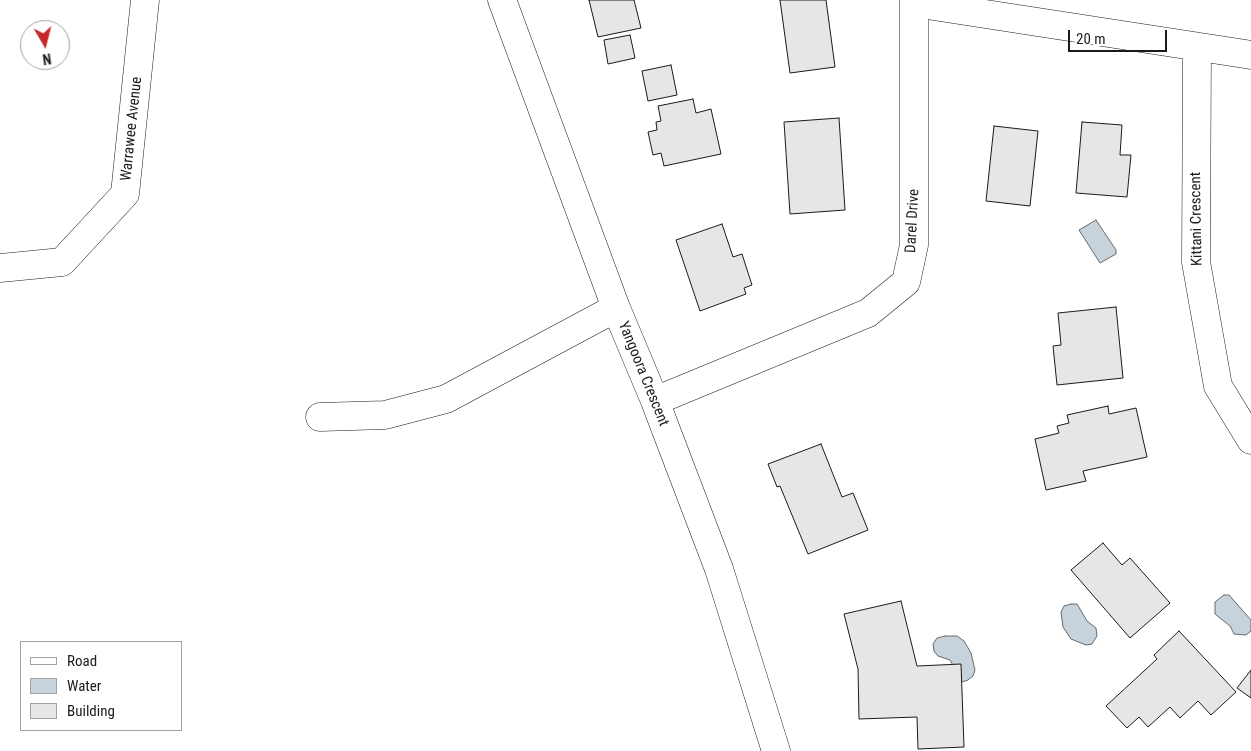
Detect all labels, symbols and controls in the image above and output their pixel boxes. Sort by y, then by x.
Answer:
north arrow [20,20,70,70]
scale bar [1071,20,1170,52]
text: 20 m [1076,30,1106,48]
text: N [42,50,52,67]
street label: Warrawee Avenue [118,76,146,182]
street label: Kittani Crescent [1187,172,1207,266]
street label: Darel Drive [902,189,924,253]
street label: Yangoora Crescent [614,319,672,429]
legend [20,641,182,731]
text: Road [67,652,97,670]
text: Water [67,677,101,695]
text: Building [67,702,115,720]

